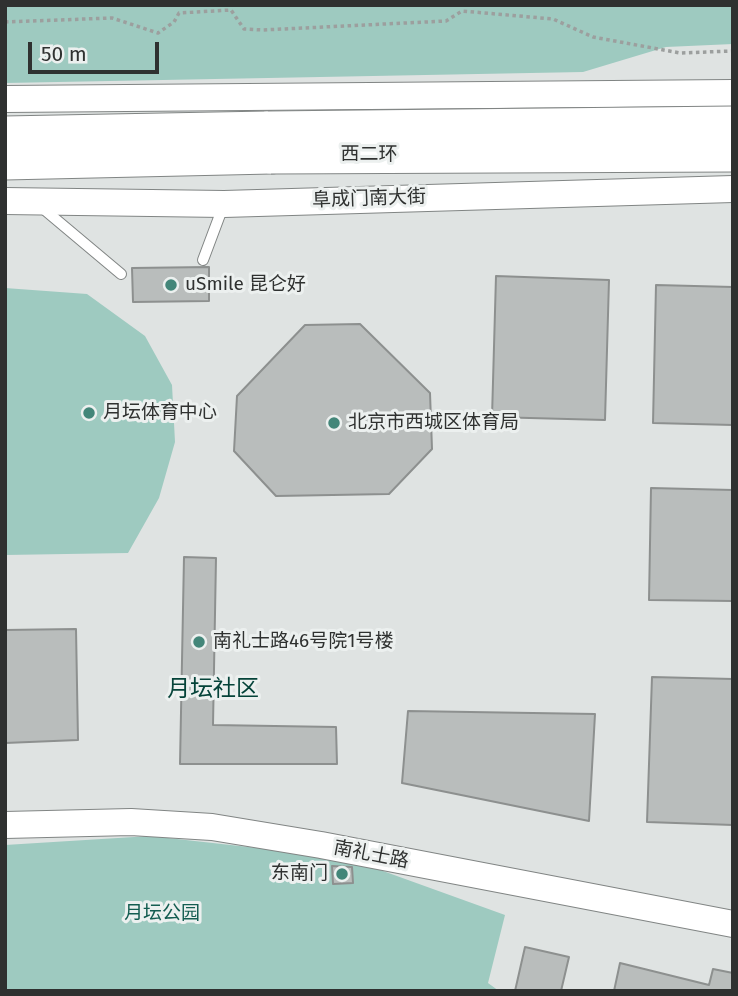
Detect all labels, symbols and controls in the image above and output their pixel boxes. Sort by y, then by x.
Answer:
scale bar [32,28,163,72]
text: 50 m [41,41,87,67]
street label: 西二环 [341,144,397,166]
street label: 阜成门南大街 [312,186,426,212]
place label: uSmile 昆仑好 [185,274,306,296]
marker: uSmile 昆仑好 [163,277,179,293]
place label: 月坛体育中心 [103,402,217,424]
marker: 月坛体育中心 [81,405,97,421]
place label: 北京市西城区体育局 [348,412,519,434]
marker: 北京市西城区体育局 [326,415,342,431]
place label: 南礼士路46号院1号楼 [213,631,393,653]
marker: 南礼士路46号院1号楼 [191,634,207,650]
district label: 月坛社区 [167,676,259,704]
street label: 南礼士路 [332,837,410,873]
place label: 东南门 [271,863,328,885]
marker: 东南门 [334,866,350,882]
park label: 月坛公园 [124,903,200,925]

